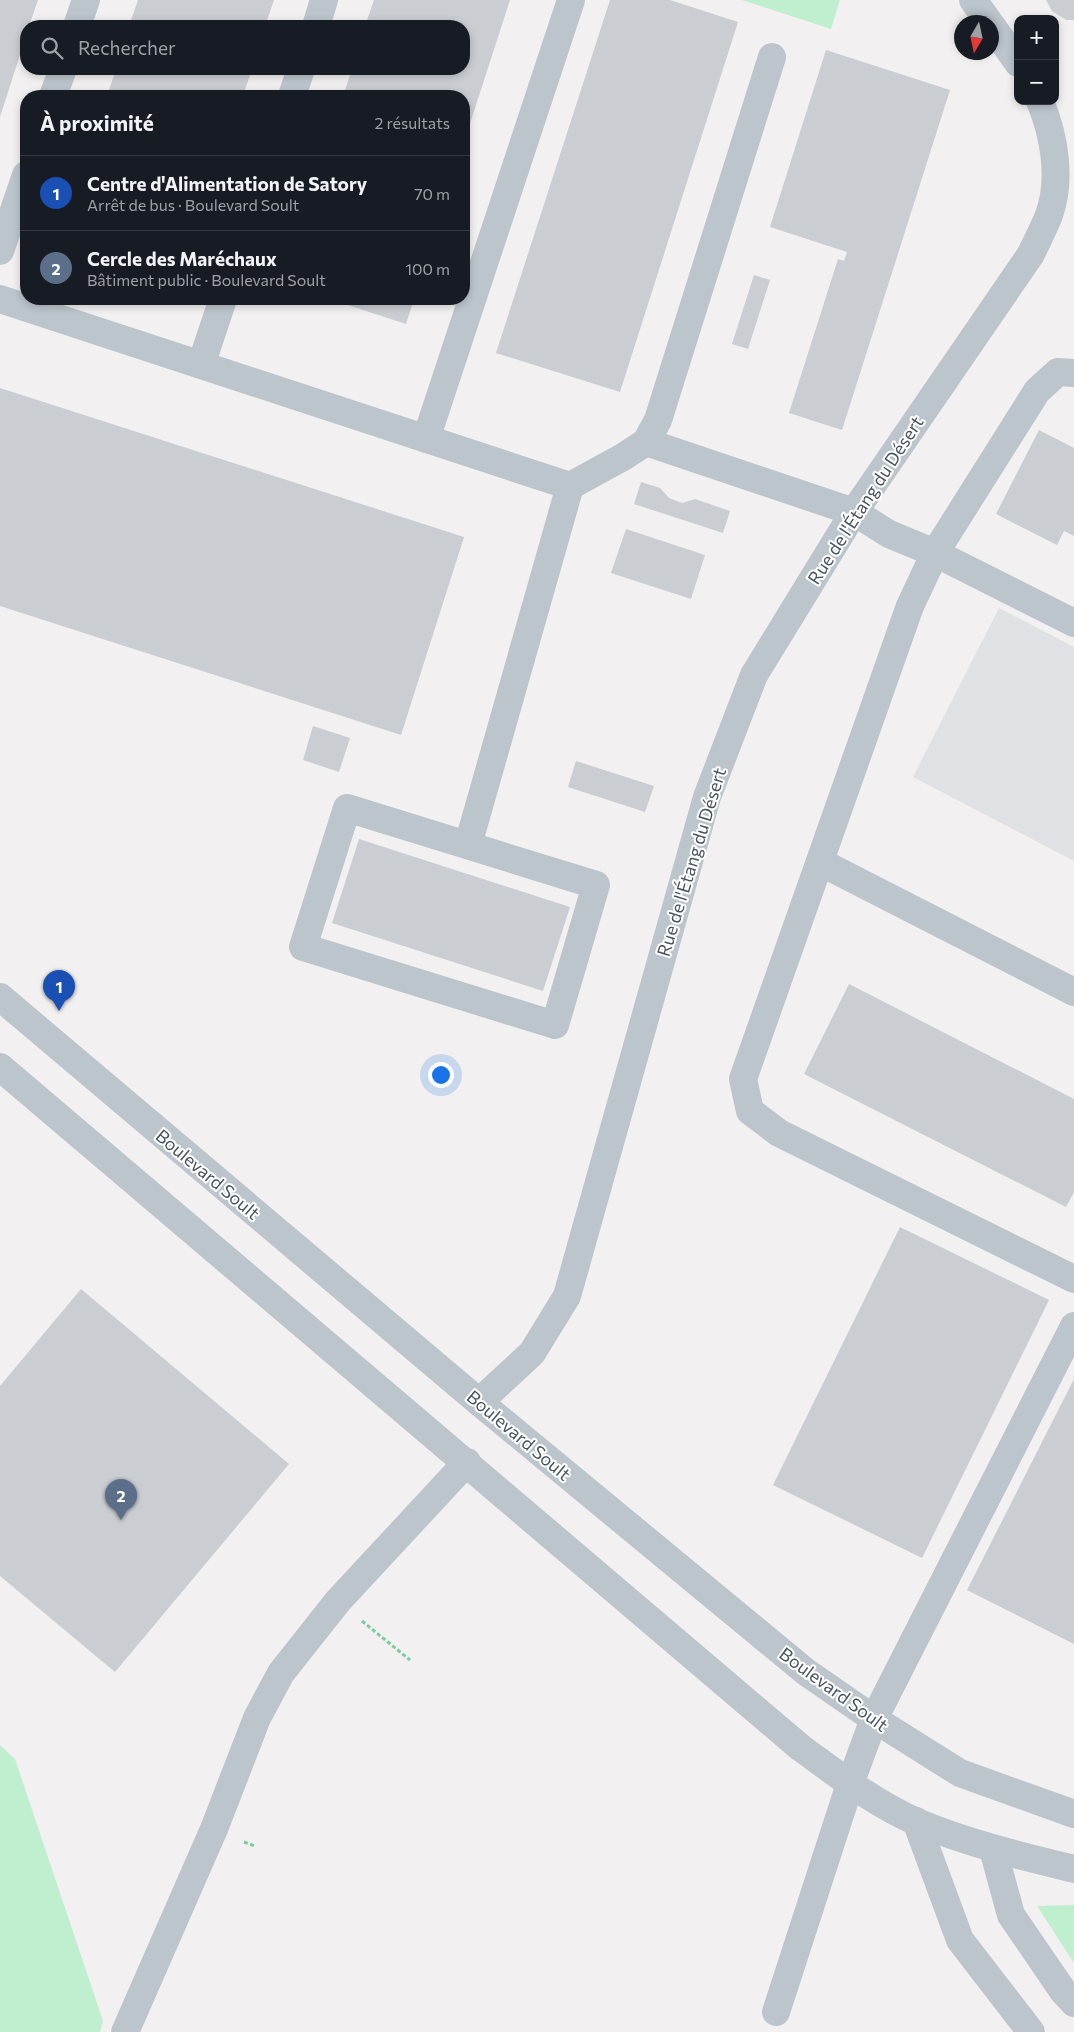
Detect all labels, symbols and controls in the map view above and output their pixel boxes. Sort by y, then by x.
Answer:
north arrow [954,15,999,60]
map controls [1014,15,1059,105]
button: + [1014,15,1059,60]
search box [20,20,470,75]
icon: search [38,34,66,62]
text: Rechercher [78,36,176,59]
button: − [1014,60,1059,105]
text: À proximité [40,110,154,135]
text: 2 résultats [374,113,450,132]
text: Centre d'Alimentation de Satory [87,172,367,195]
text: 1 [52,184,60,203]
text: 70 m [414,184,450,203]
text: Arrêt de bus · Boulevard Soult [87,195,299,214]
text: Cercle des Maréchaux [87,247,277,270]
text: 2 [51,259,61,278]
text: 100 m [405,259,450,278]
text: Bâtiment public · Boulevard Soult [87,270,326,289]
street label: Rue de l'Étang du Désert [802,412,928,588]
street label: Rue de l'Étang du Désert [652,765,730,959]
pin: 1 [43,970,75,1011]
your location [428,1062,454,1088]
street label: Boulevard Soult [152,1124,264,1224]
street label: Boulevard Soult [463,1385,575,1485]
pin: 2 [105,1479,137,1520]
street label: Boulevard Soult [775,1642,893,1736]

